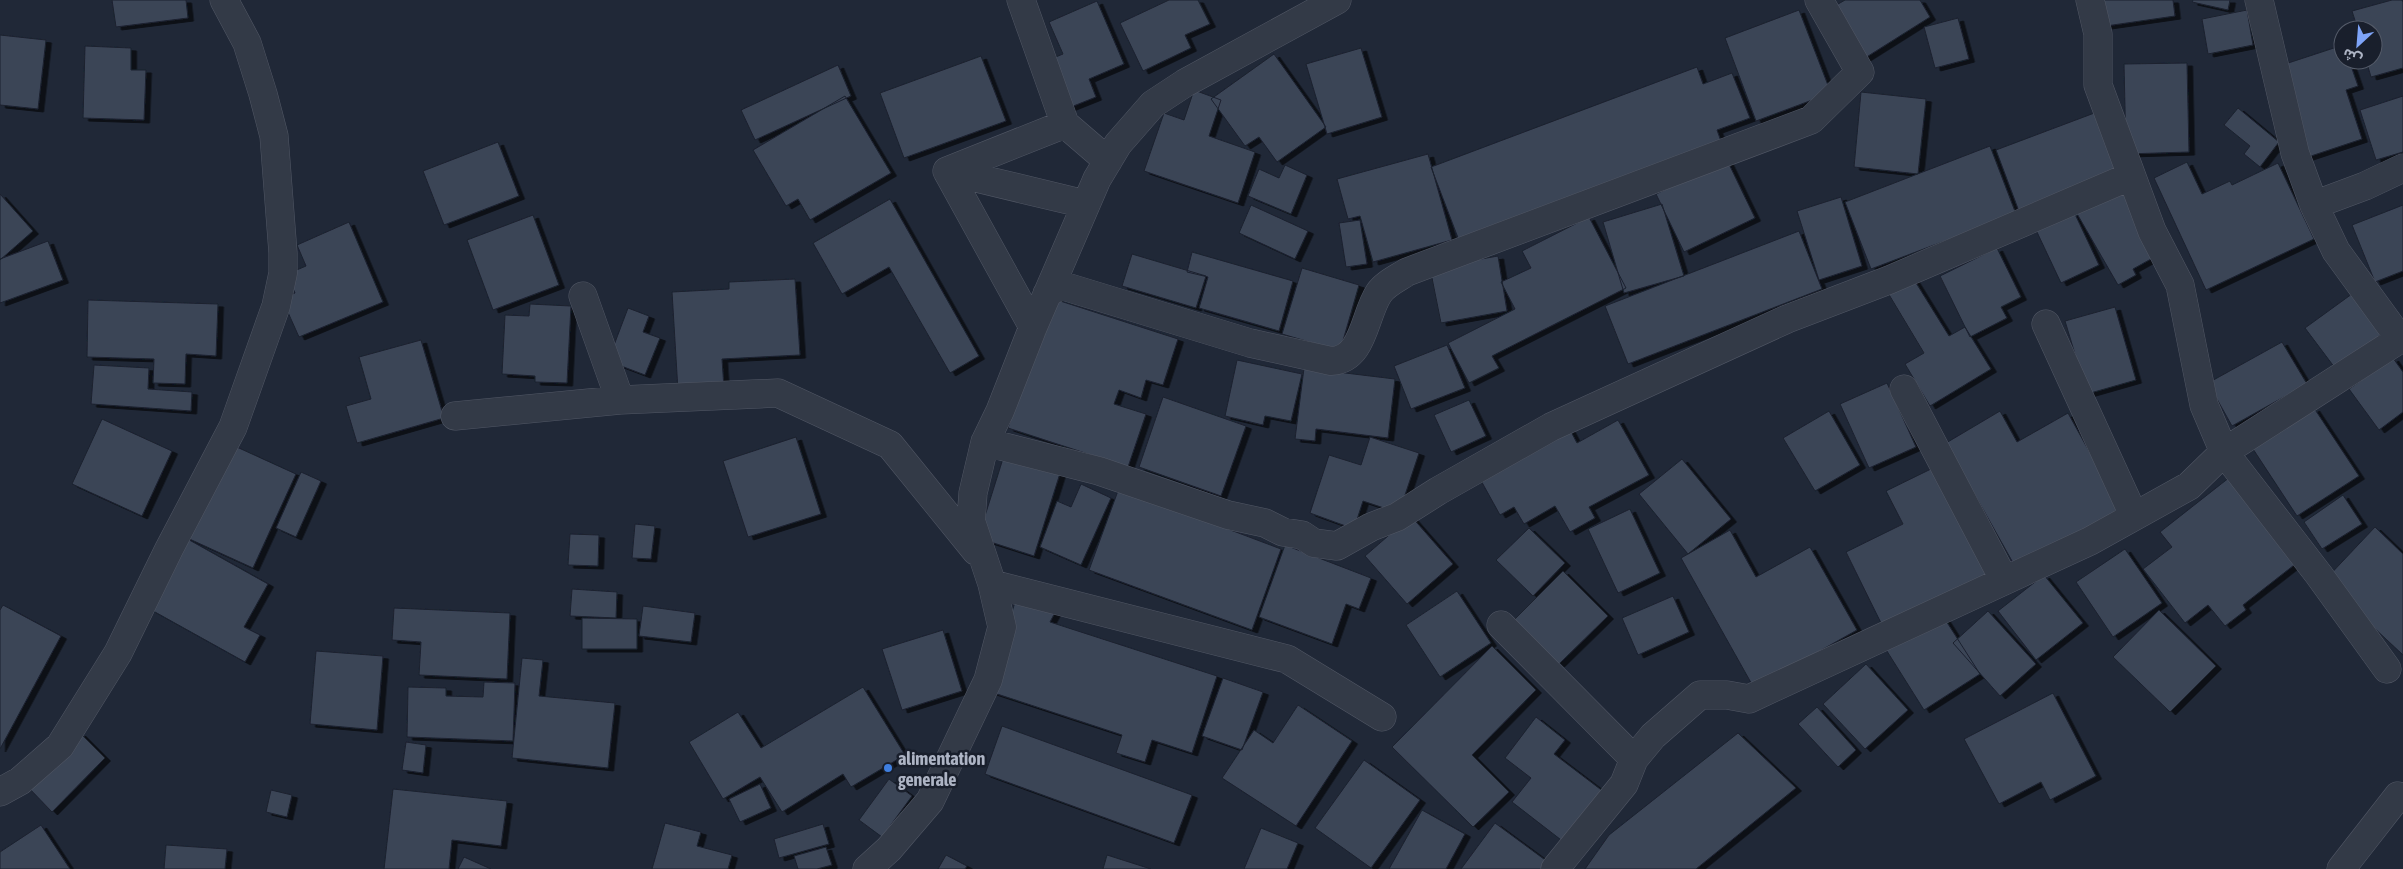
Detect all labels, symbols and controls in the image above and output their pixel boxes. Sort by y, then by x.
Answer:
north arrow [2333,20,2383,70]
text: ش [2340,45,2364,68]
place label: alimentation generale [898,748,985,790]
marker: alimentation generale [882,762,894,774]

